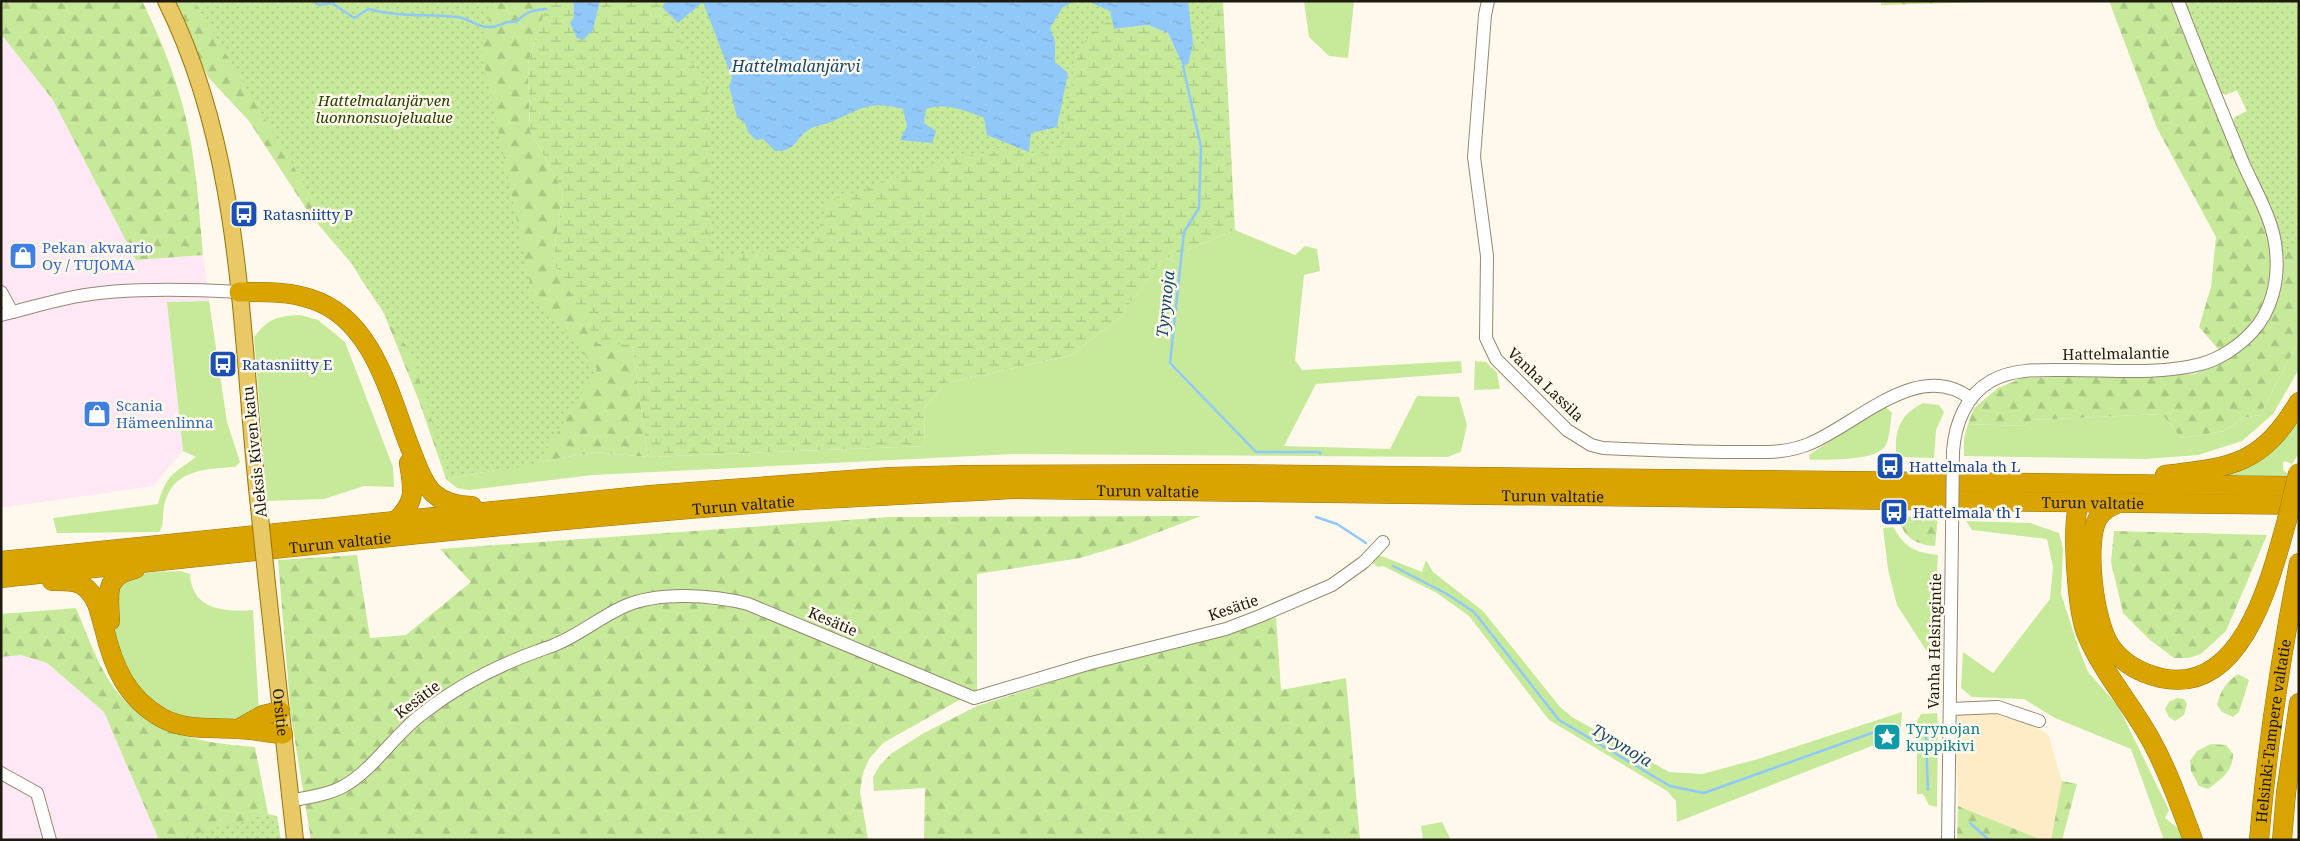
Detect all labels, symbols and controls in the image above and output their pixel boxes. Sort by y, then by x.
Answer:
water label: Hattelmalanjärvi [731,55,860,77]
park label: Hattelmalanjärven luonnonsuojelualue [315,90,453,127]
bus stop icon: Ratasniitty P [229,199,259,229]
place label: Ratasniitty P [263,204,353,224]
place label: Pekan akvaario Oy / TUJOMA [42,237,153,274]
shop icon: Pekan akvaario Oy / TUJOMA [8,241,38,271]
water label: Tyrynoja [1151,269,1180,338]
street label: Hattelmalantie [2062,342,2170,364]
street label: Vanha Lassila [1504,343,1588,425]
bus stop icon: Ratasniitty E [208,349,238,379]
place label: Ratasniitty E [242,354,332,374]
street label: Aleksis Kiven katu [237,385,271,519]
place label: Scania Hämeenlinna [116,395,214,432]
shop icon: Scania Hämeenlinna [82,399,112,429]
bus stop icon: Hattelmala th L [1875,451,1905,481]
place label: Hattelmala th L [1909,456,2020,476]
street label: Turun valtatie [1096,480,1199,501]
street label: Turun valtatie [1501,485,1604,506]
street label: Turun valtatie [691,491,795,519]
street label: Turun valtatie [2041,492,2144,513]
bus stop icon: Hattelmala th I [1879,497,1909,527]
place label: Hattelmala th I [1913,502,2020,522]
street label: Turun valtatie [288,527,392,557]
street label: Vanha Helsingintie [1923,573,1945,709]
street label: Kesätie [1205,589,1261,625]
street label: Kesätie [805,602,861,640]
street label: Helsinki-Tampere valtatie [2251,637,2295,824]
street label: Kesätie [390,676,444,722]
street label: Orsitie [268,687,294,737]
water label: Tyrynoja [1588,718,1657,772]
place label: Tyrynojan kuppikivi [1906,718,1980,755]
place icon: Tyrynojan kuppikivi [1872,722,1902,752]

